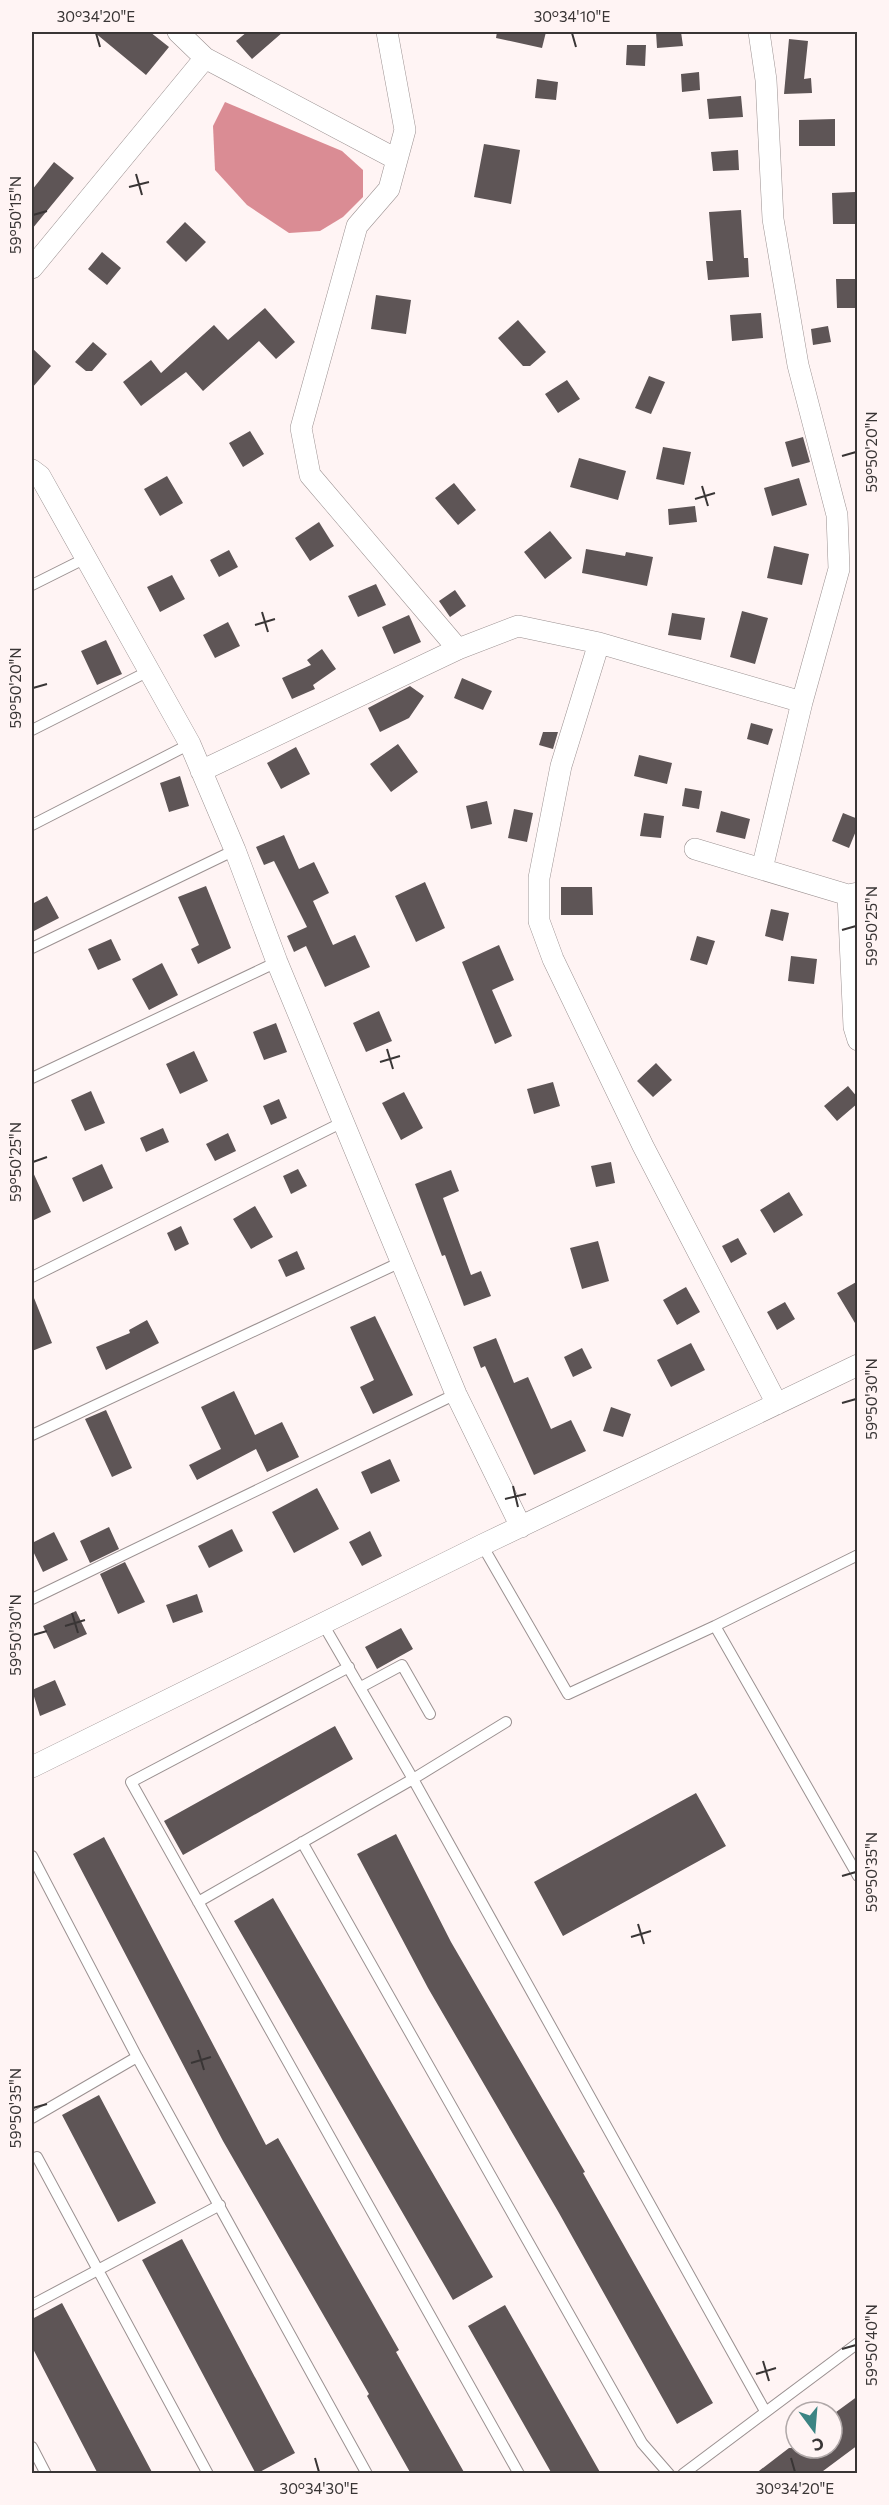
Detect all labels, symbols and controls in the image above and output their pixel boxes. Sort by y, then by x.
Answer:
text: 30°34'20"E [57,7,135,25]
text: 30°34'10"E [534,7,610,25]
text: 59°50'15"N [6,176,24,254]
text: 59°50'20"N [862,411,880,493]
text: 59°50'20"N [6,647,24,729]
text: 59°50'25"N [862,886,880,966]
text: 59°50'25"N [6,1122,24,1202]
text: 59°50'30"N [862,1358,880,1440]
text: 59°50'30"N [6,1594,24,1676]
text: 59°50'35"N [862,1832,880,1912]
text: 59°50'35"N [6,2068,24,2148]
text: 59°50'40"N [862,2304,880,2386]
north arrow [784,2400,844,2460]
text: С [810,2434,826,2456]
text: 30°34'30"E [280,2479,358,2497]
text: 30°34'20"E [756,2479,834,2497]

